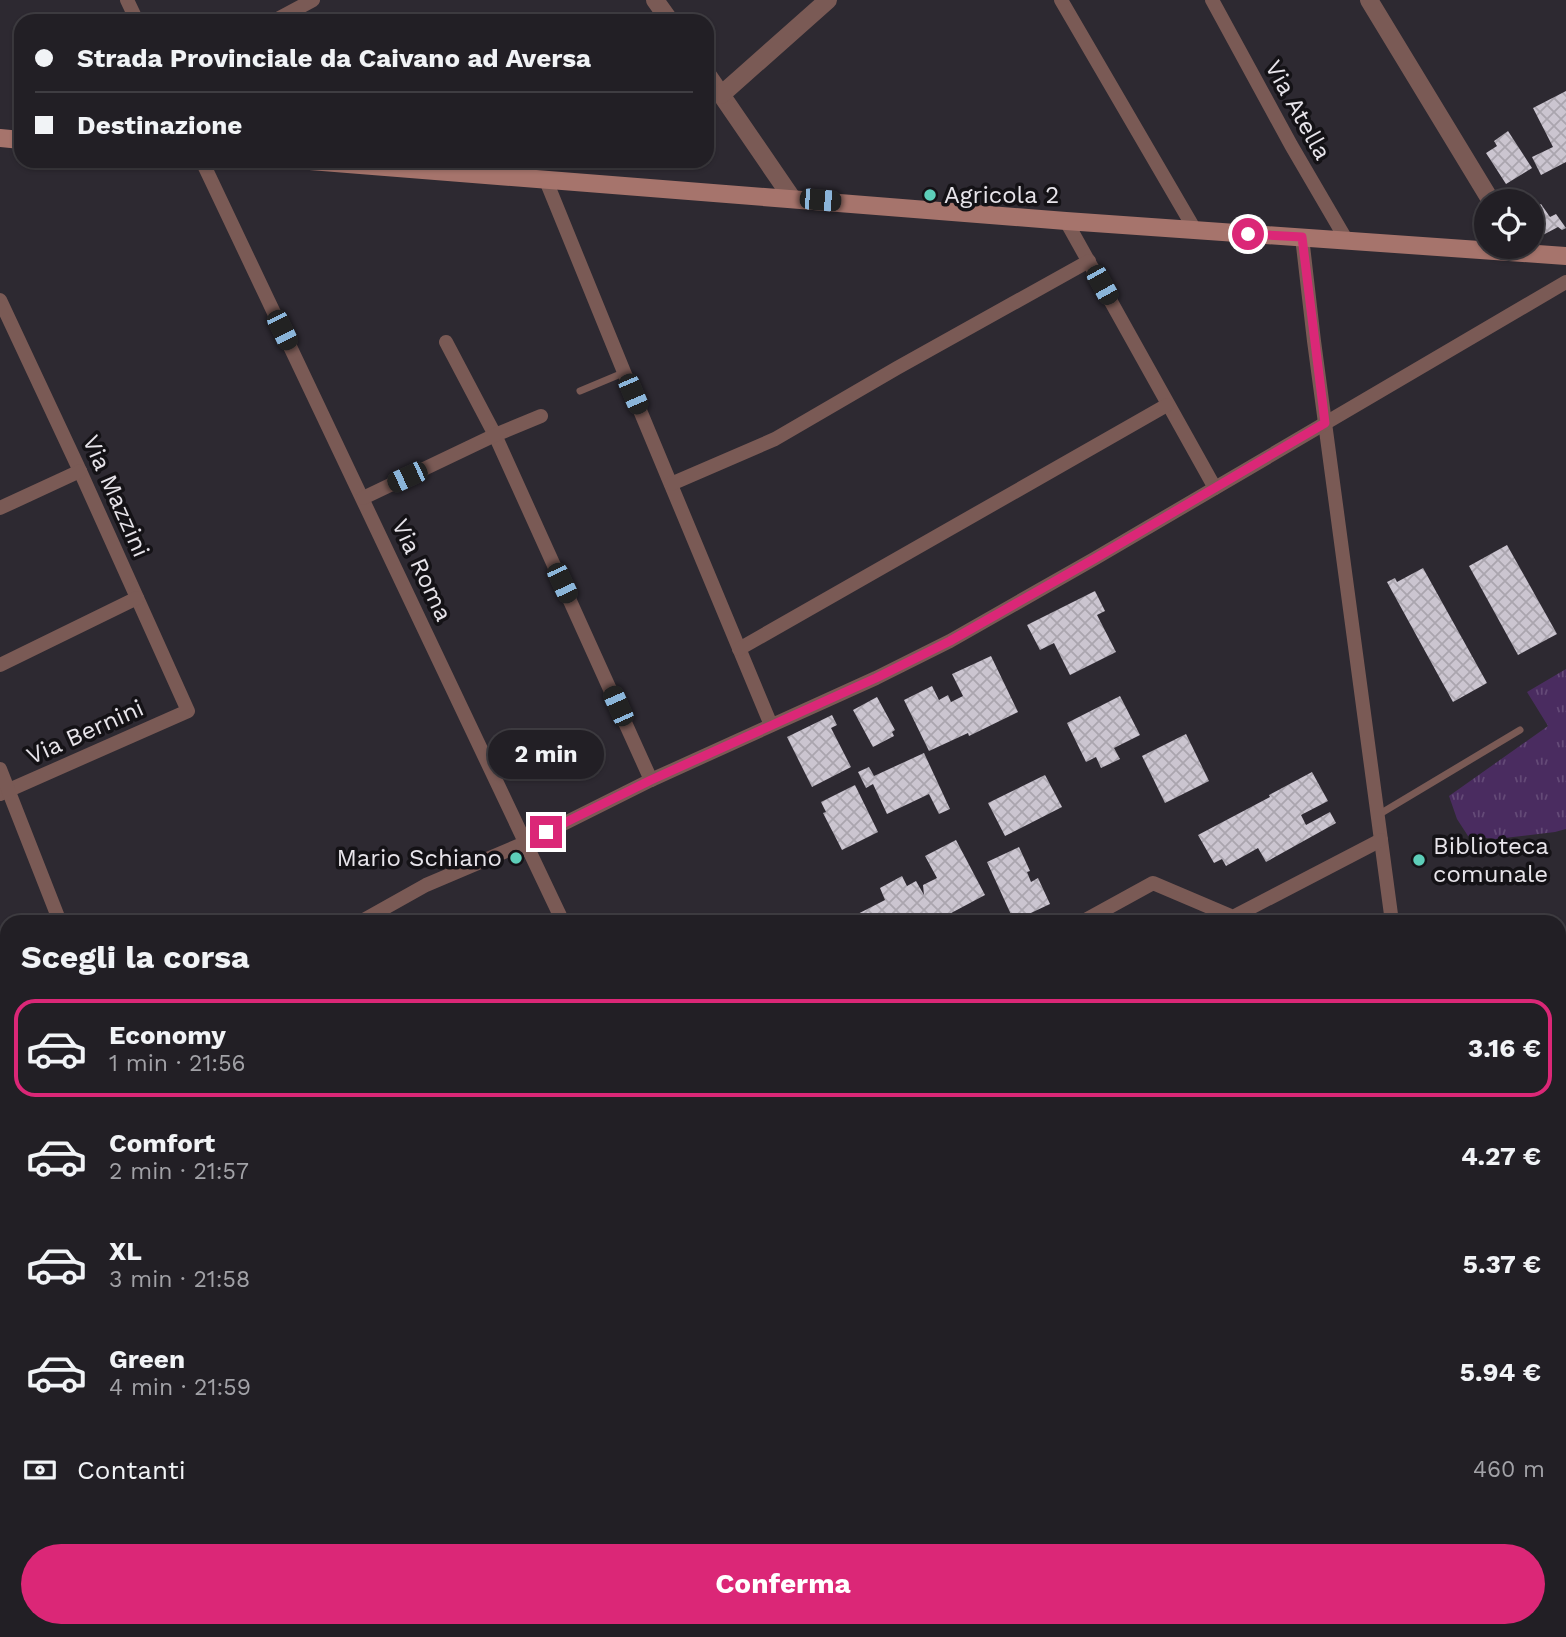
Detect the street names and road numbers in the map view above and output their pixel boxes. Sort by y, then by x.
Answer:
street label: Via Atella [1259,55,1337,165]
street label: Via Mazzini [77,431,155,561]
street label: Via Roma [386,514,458,626]
street label: Via Bernini [22,694,148,770]

